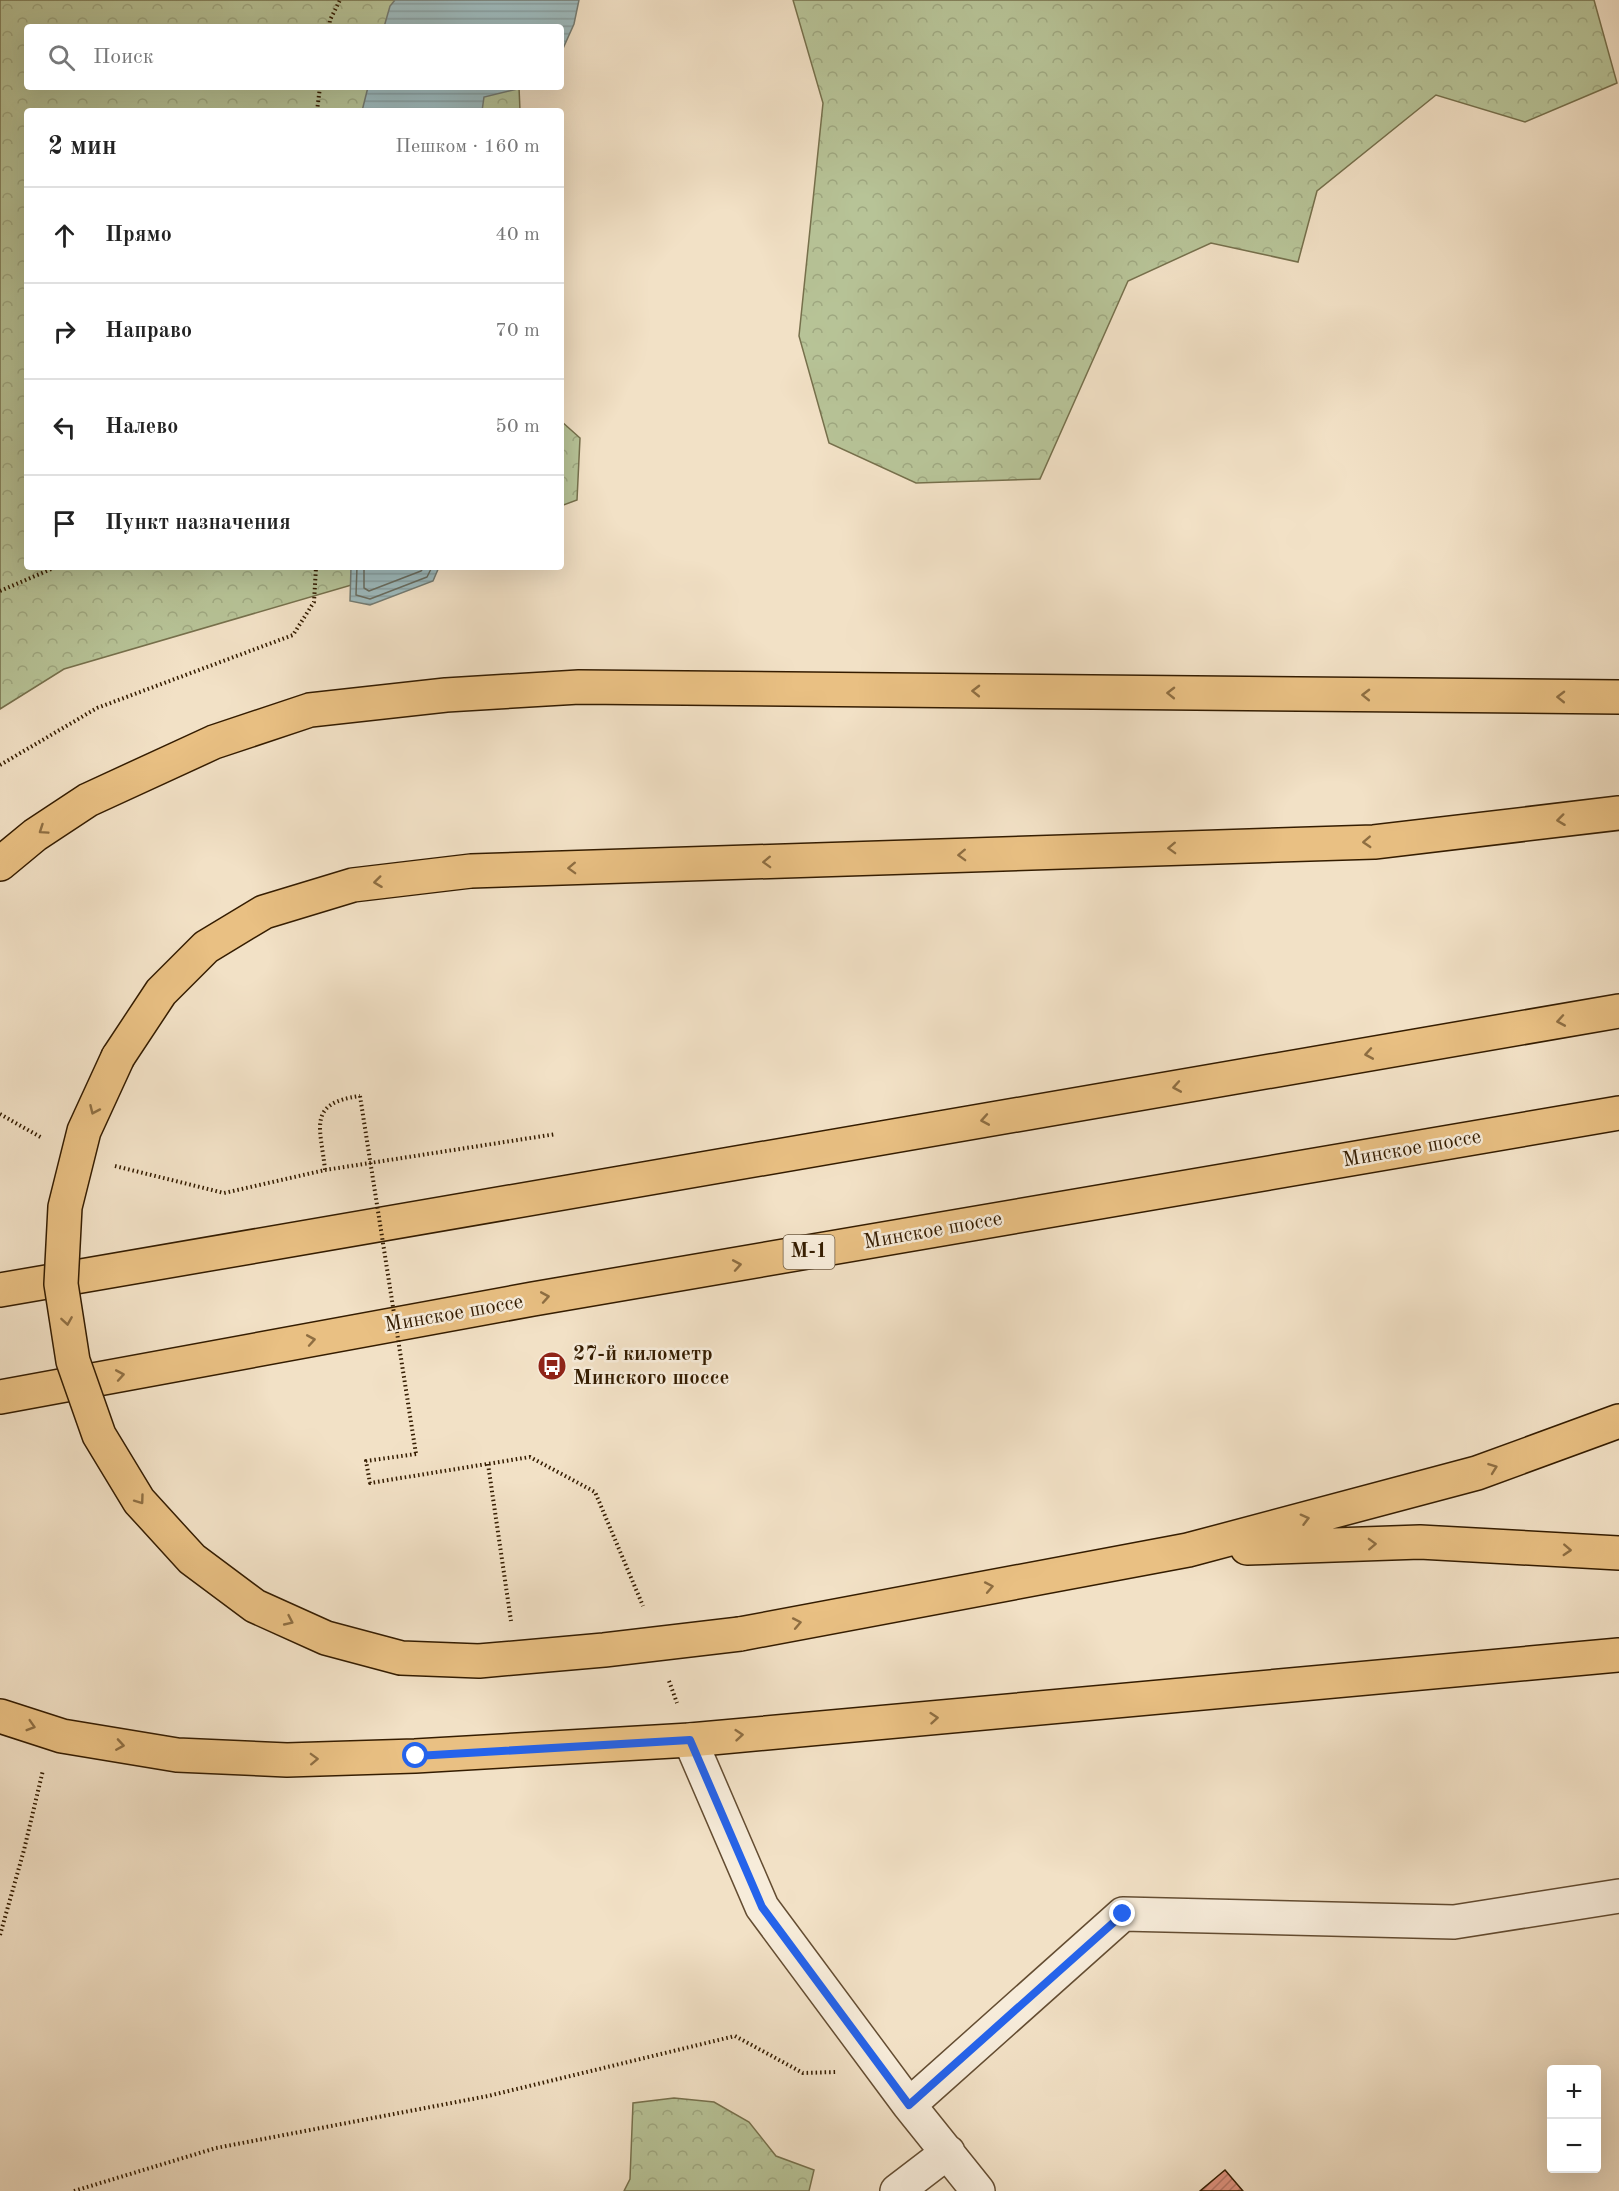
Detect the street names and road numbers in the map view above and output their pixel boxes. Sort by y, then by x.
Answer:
street label: Минское шоссе [1341,1126,1483,1172]
street label: Минское шоссе [862,1208,1004,1254]
road number: М-1 [784,1235,834,1269]
street label: Минское шоссе [383,1291,525,1337]

